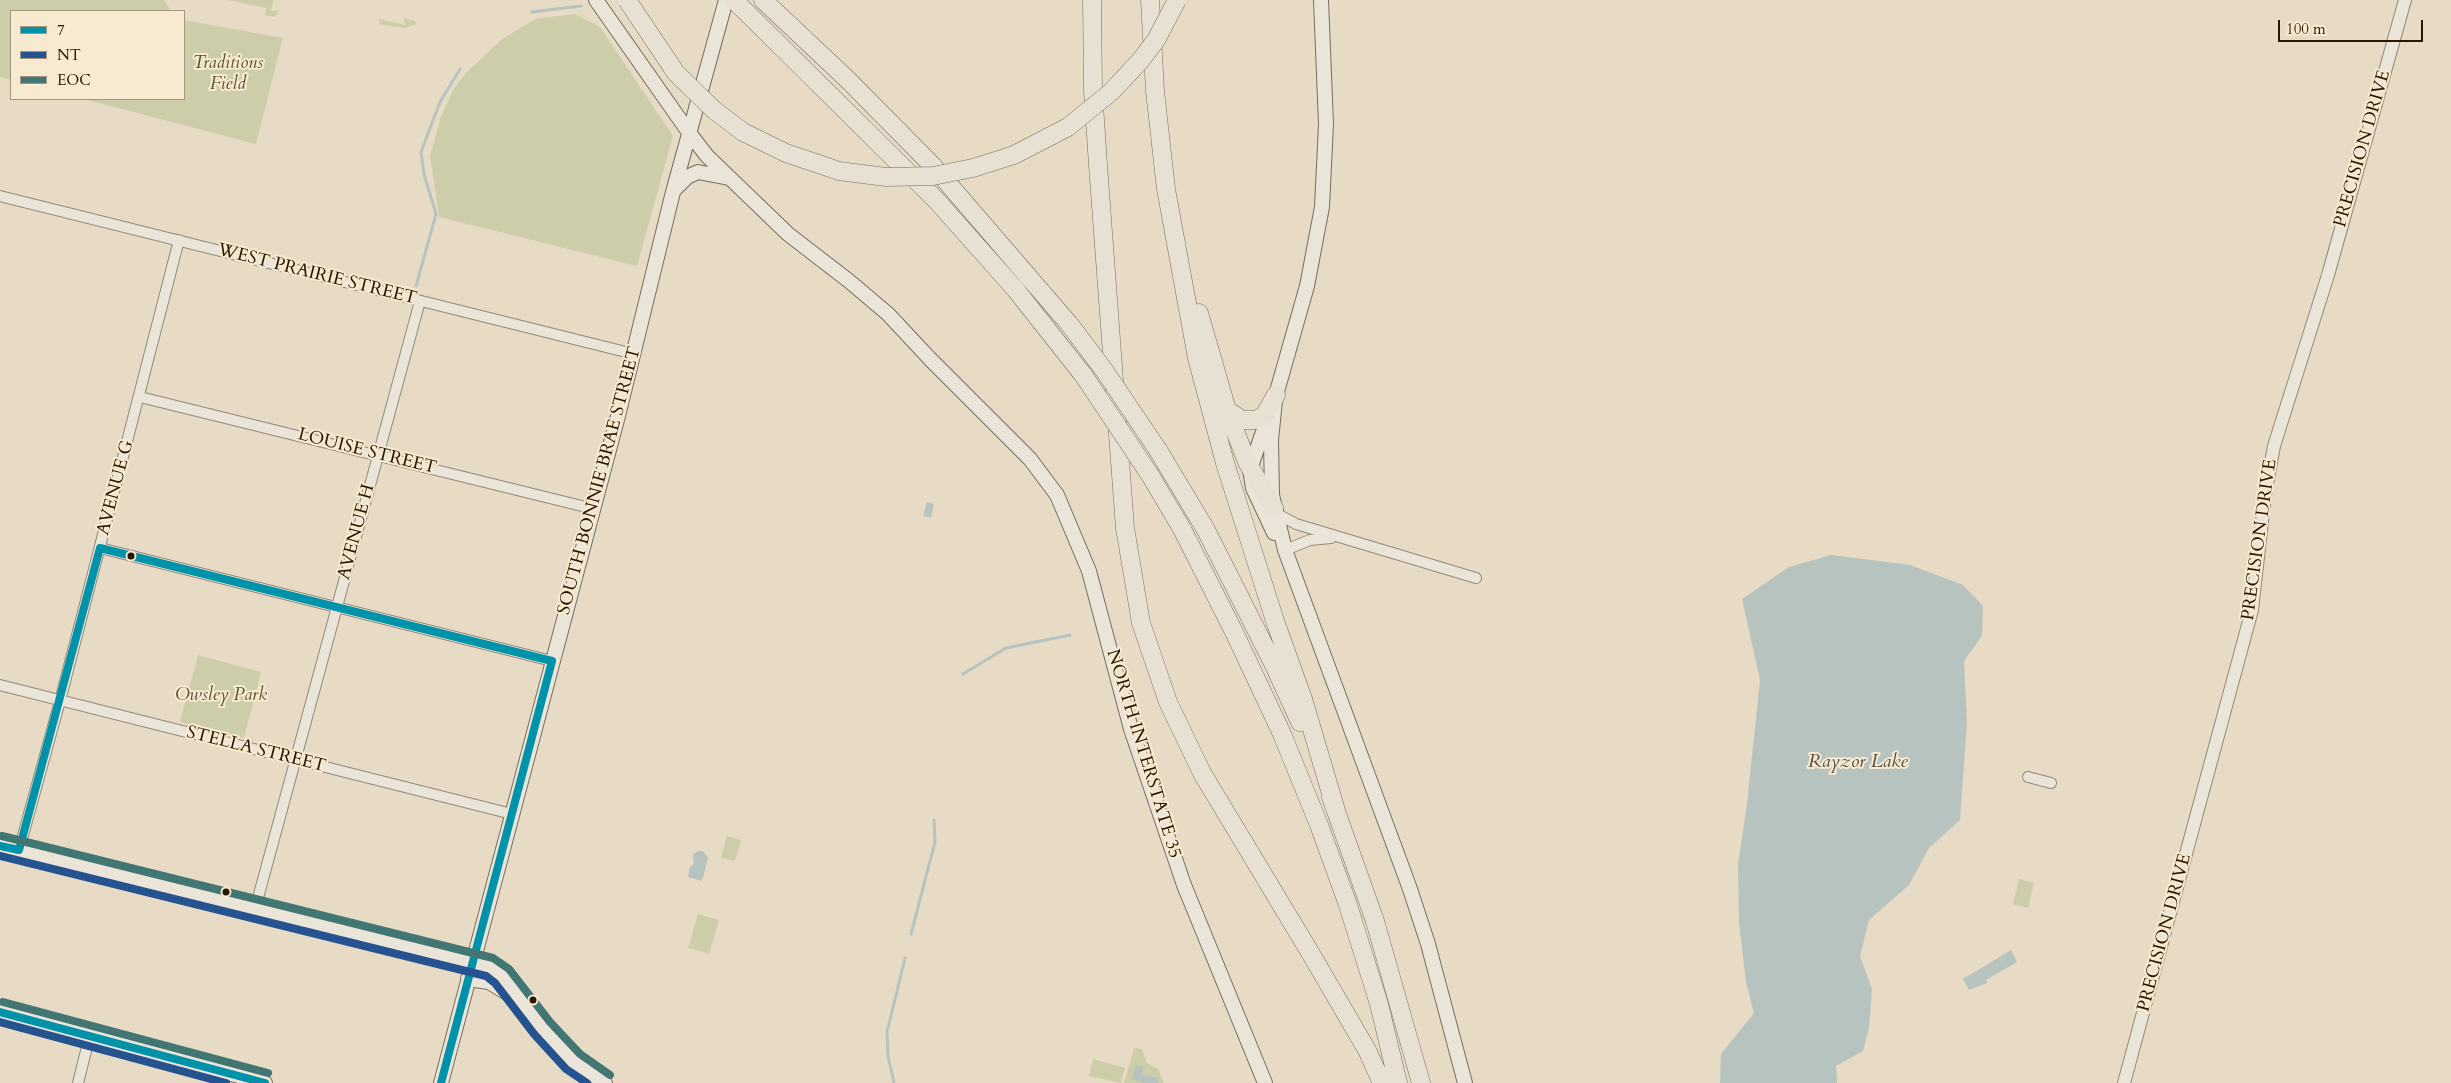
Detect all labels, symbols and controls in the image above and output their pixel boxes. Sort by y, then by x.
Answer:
legend [10,10,185,100]
scale bar [2281,10,2426,42]
text: 100 m [2286,19,2326,39]
text: 7 [57,20,65,40]
text: NT [57,45,81,65]
park label: Traditions Field [193,53,263,96]
street label: PRECISION DRIVE [2330,68,2396,230]
text: EOC [57,70,91,90]
street label: WEST PRAIRIE STREET [215,240,419,310]
street label: SOUTH BONNIE BRAE STREET [554,345,646,617]
street label: LOUISE STREET [295,424,439,480]
street label: AVENUE G [93,438,139,538]
street label: PRECISION DRIVE [2238,458,2282,622]
street label: AVENUE H [334,482,380,582]
unlabelled marker [126,551,136,561]
street label: NORTH INTERSTATE 35 [1101,647,1185,861]
park label: Owsley Park [175,685,267,707]
street label: STELLA STREET [184,722,328,778]
water label: Rayzor Lake [1808,752,1908,774]
street label: PRECISION DRIVE [2134,852,2196,1014]
unlabelled marker [221,887,231,897]
unlabelled marker [528,995,538,1005]

